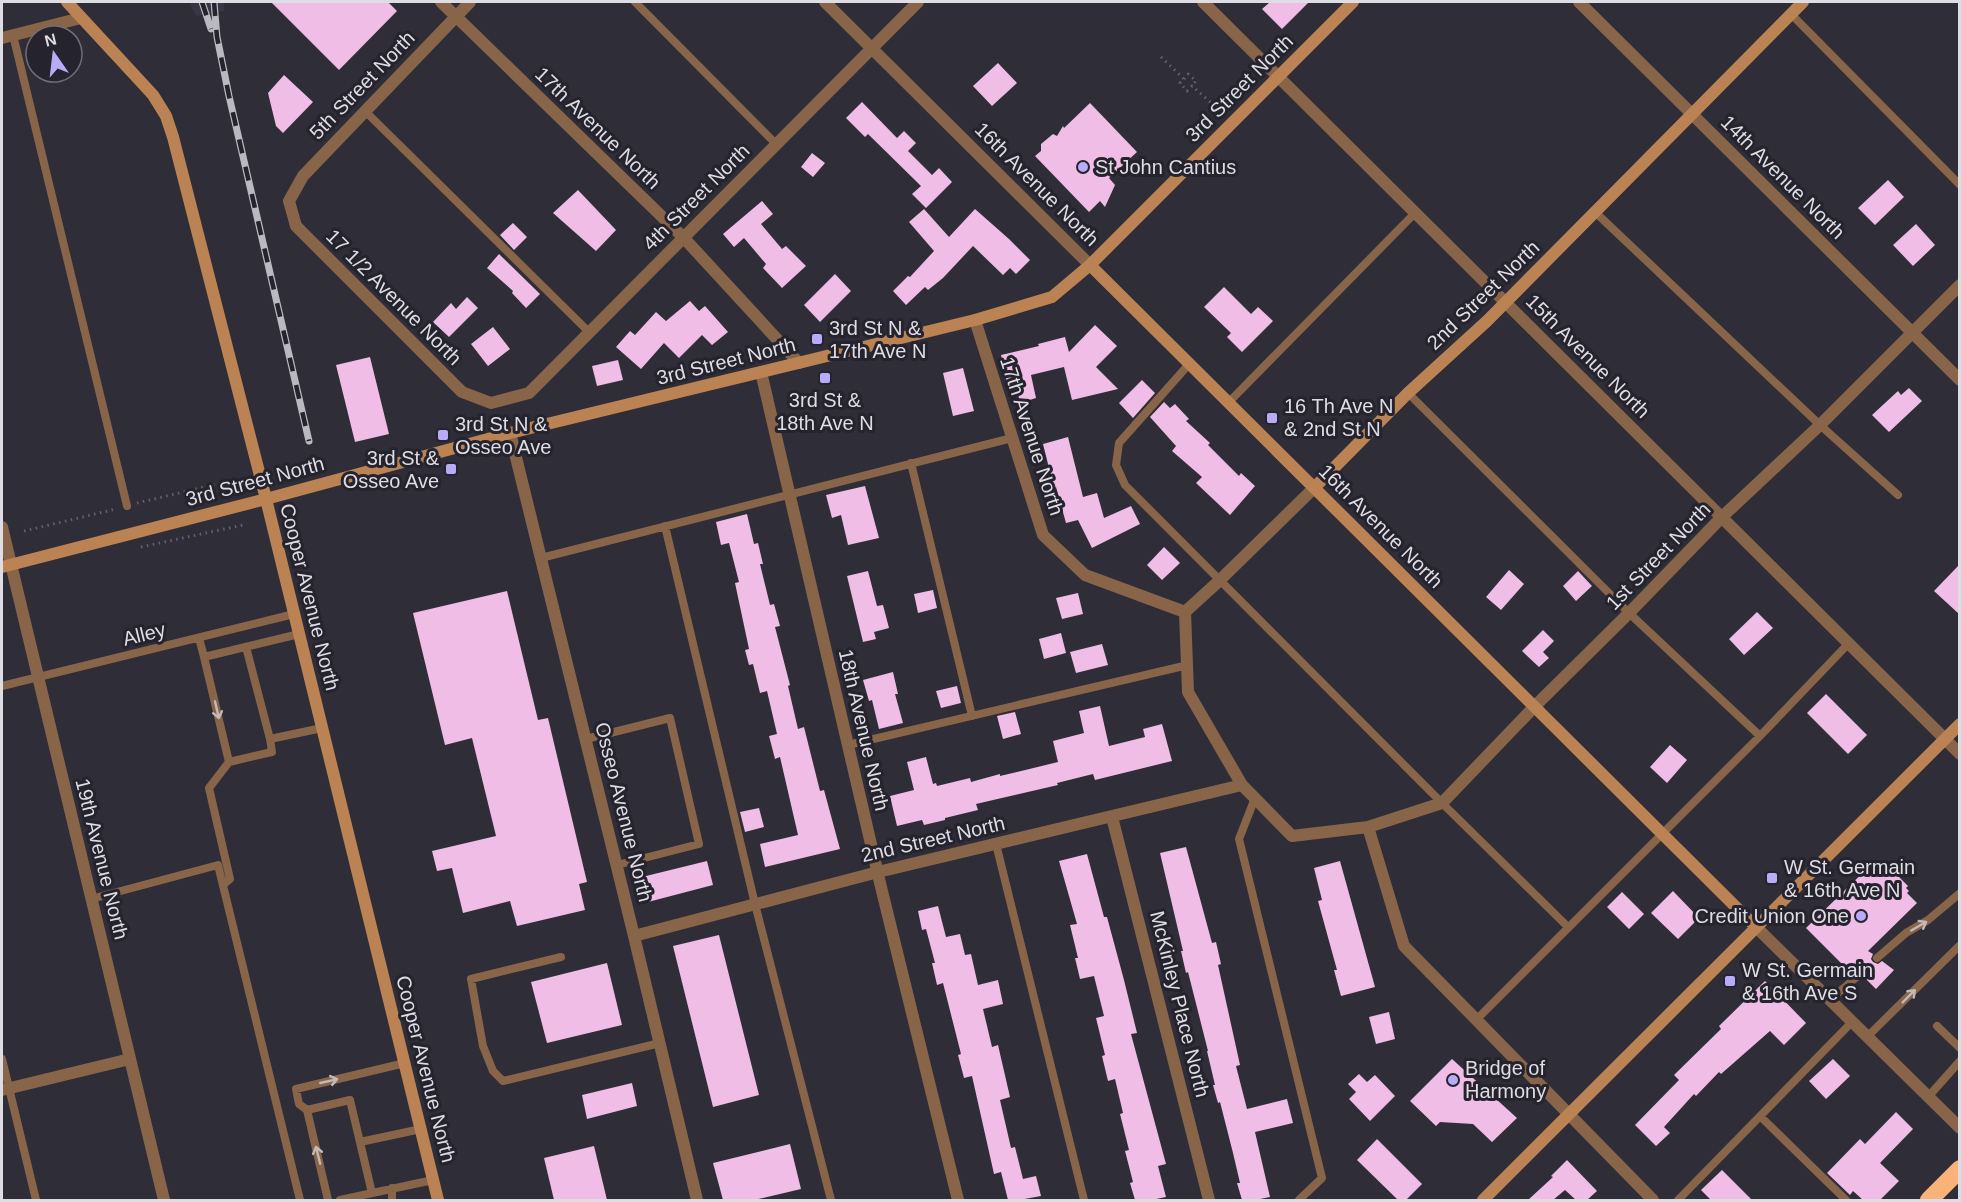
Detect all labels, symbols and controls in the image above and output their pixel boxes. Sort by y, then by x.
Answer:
north arrow [24,24,84,84]
street label: 5th Street North [305,27,419,143]
text: N [43,30,58,50]
street label: 3rd Street North [1181,30,1297,146]
street label: 17th Avenue North [531,63,665,193]
street label: 14th Avenue North [1717,111,1849,243]
street label: 16th Avenue North [971,118,1103,250]
street label: 4th Street North [638,139,754,255]
place label: St John Cantius [1095,156,1236,178]
marker: St John Cantius [1076,160,1090,174]
street label: 17 1/2 Avenue North [322,225,466,369]
street label: 2nd Street North [1423,236,1543,354]
street label: 15th Avenue North [1522,290,1654,422]
place label: 3rd St N & 17th Ave N [829,317,926,362]
marker: 3rd St N & 17th Ave N [810,332,824,346]
street label: 3rd Street North [654,333,798,389]
street label: 17th Avenue North [996,354,1068,518]
marker: 3rd St & 18th Ave N [818,371,832,385]
place label: 3rd St & 18th Ave N [776,389,874,434]
place label: 16 Th Ave N & 2nd St N [1284,395,1393,440]
marker: 16 Th Ave N & 2nd St N [1265,411,1279,425]
place label: 3rd St N & Osseo Ave [455,413,551,458]
marker: 3rd St N & Osseo Ave [436,428,450,442]
place label: 3rd St & Osseo Ave [343,447,440,492]
street label: 3rd Street North [183,452,327,510]
street label: 16th Avenue North [1315,460,1447,592]
marker: 3rd St & Osseo Ave [444,462,458,476]
street label: 1st Street North [1601,498,1715,614]
street label: Cooper Avenue North [276,501,344,693]
street label: Alley [120,618,168,650]
street label: 18th Avenue North [835,647,893,813]
one-way arrow [211,700,223,719]
street label: Osseo Avenue North [591,720,657,904]
street label: 19th Avenue North [71,776,133,942]
street label: 2nd Street North [859,812,1007,866]
place label: W St. Germain & 16th Ave N [1784,856,1915,901]
marker: W St. Germain & 16th Ave N [1765,871,1779,885]
place label: Credit Union One [1694,905,1849,927]
street label: McKinley Place North [1146,909,1214,1099]
marker: Credit Union One [1854,909,1868,923]
one-way arrow [1910,920,1927,932]
place label: W St. Germain & 16th Ave S [1742,959,1873,1004]
street label: Cooper Avenue North [392,973,460,1165]
marker: W St. Germain & 16th Ave S [1723,974,1737,988]
one-way arrow [1901,988,1916,1003]
place label: Bridge of Harmony [1465,1057,1546,1102]
marker: Bridge of Harmony [1446,1073,1460,1087]
one-way arrow [319,1074,338,1086]
one-way arrow [311,1146,323,1165]

